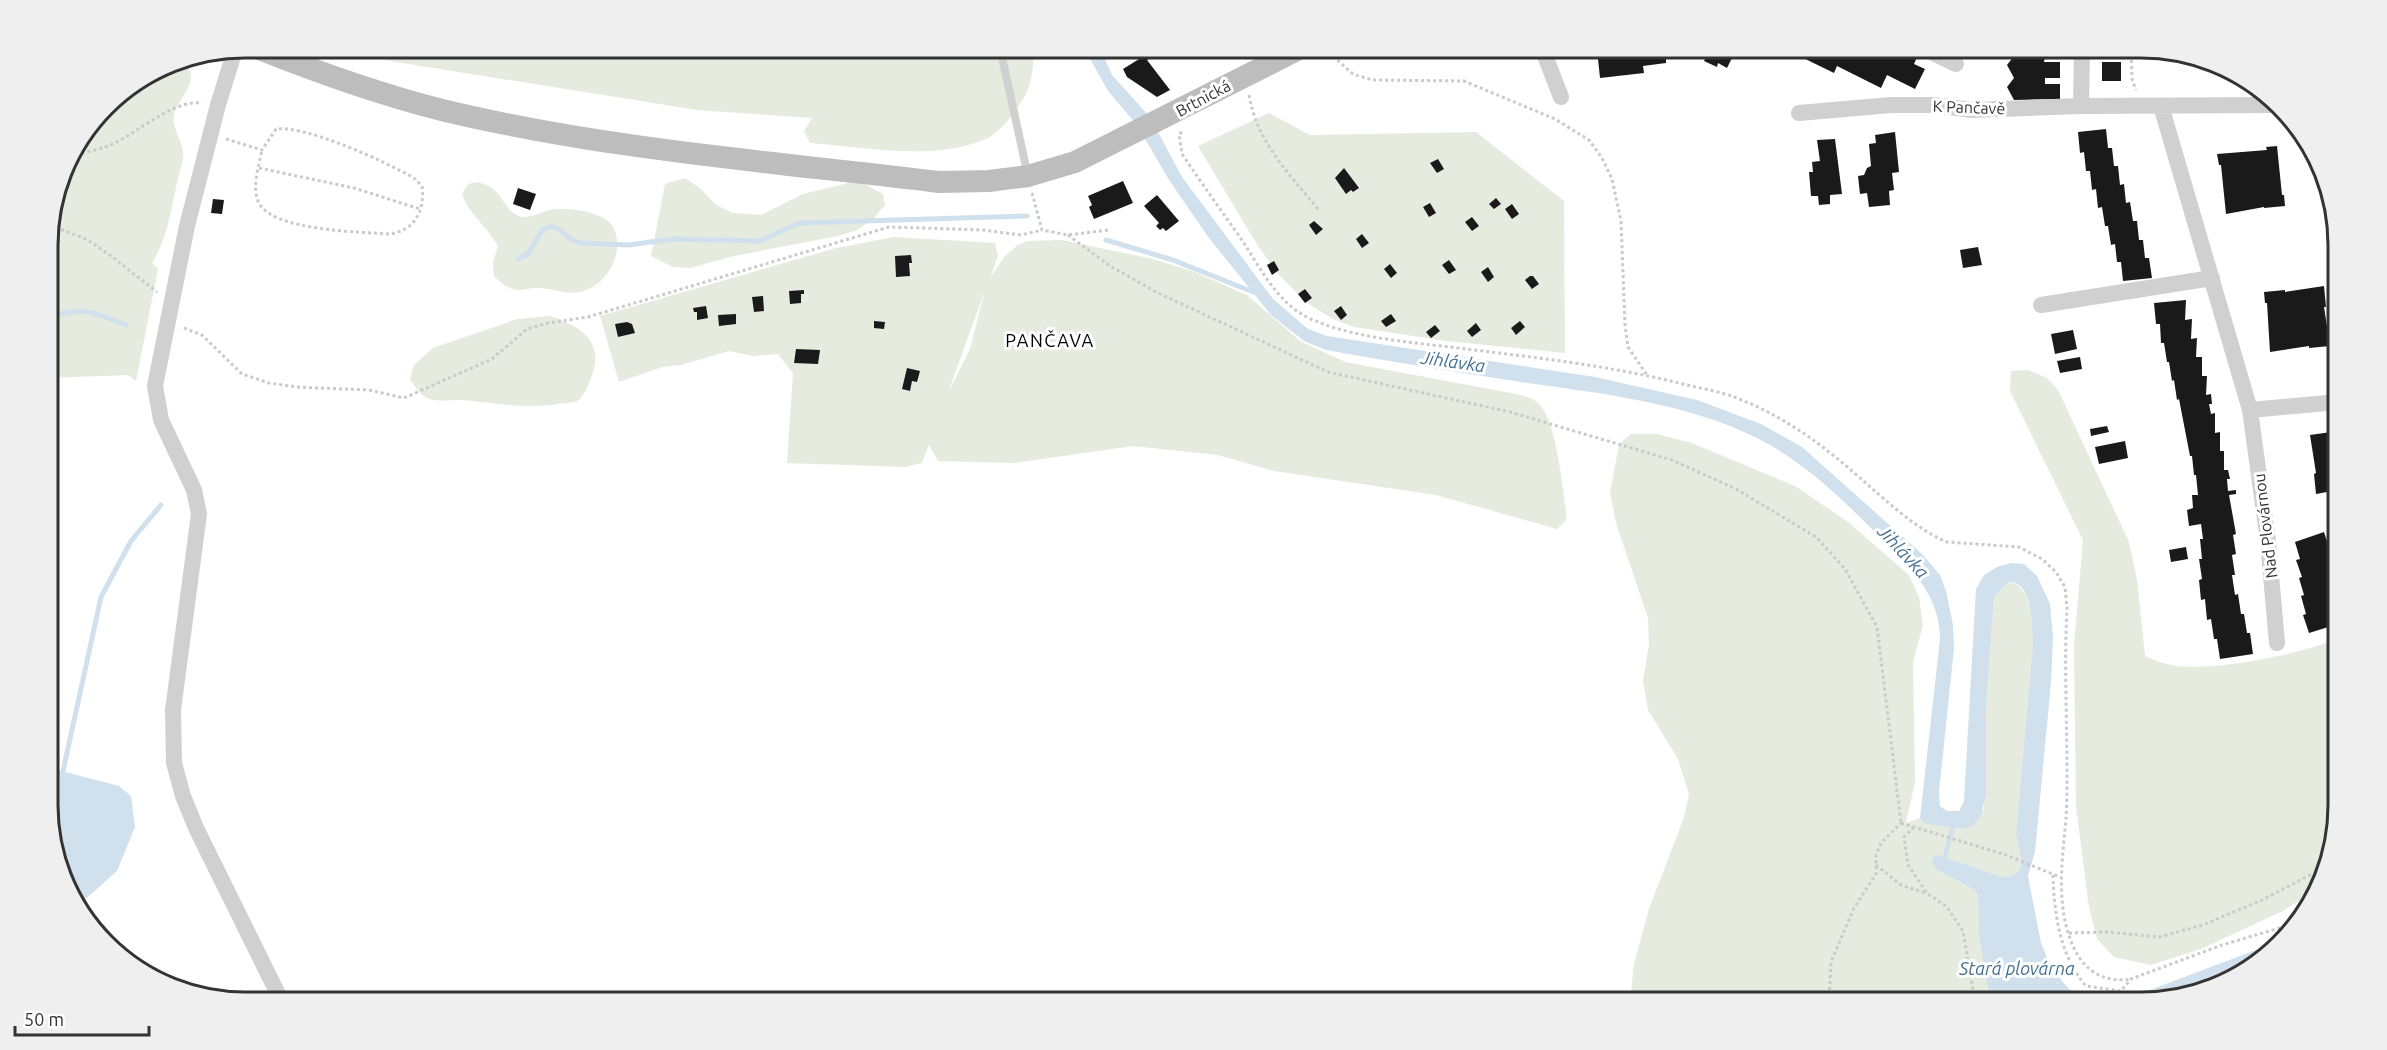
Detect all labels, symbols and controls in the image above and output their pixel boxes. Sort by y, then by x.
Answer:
street label: Brtnická [1173,76,1233,120]
street label: K Pančavě [1933,97,2005,117]
district label: PANČAVA [1005,329,1095,350]
water label: Jihlávka [1419,346,1487,375]
street label: Nad Plovárnou [2250,473,2280,579]
water label: Jihlávka [1874,520,1933,582]
water label: Stará plovárna [1958,958,2075,978]
scale bar [15,999,148,1037]
text: 50 m [24,1009,64,1029]

